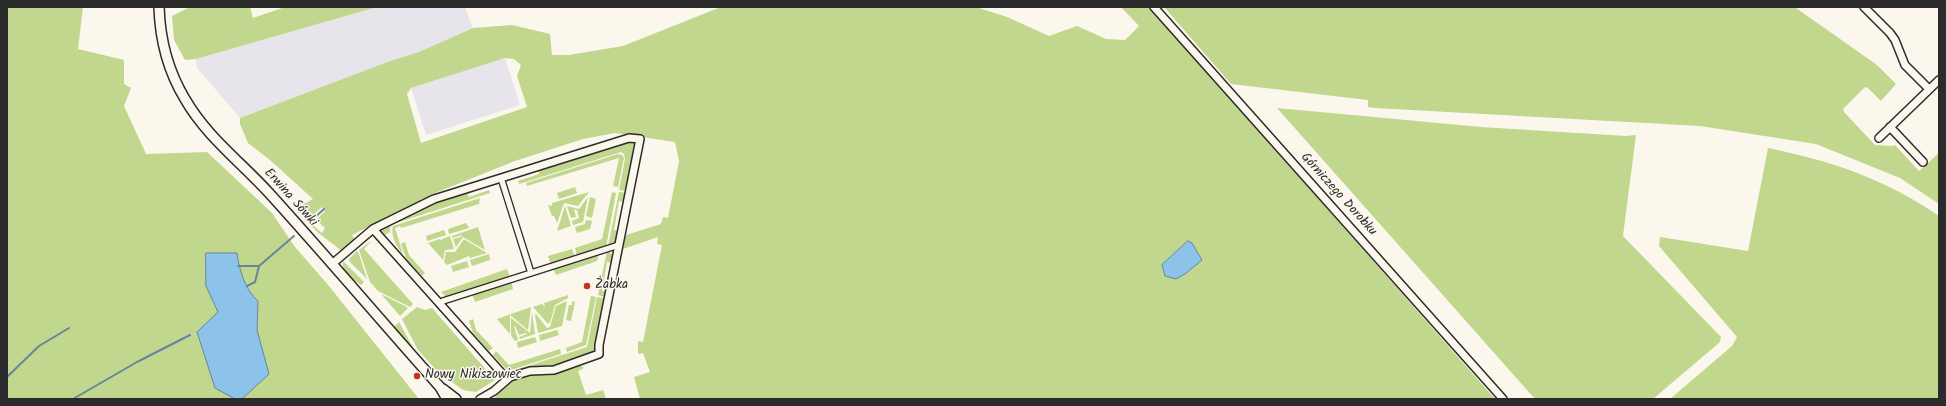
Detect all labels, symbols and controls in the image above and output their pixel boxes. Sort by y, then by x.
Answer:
street label: Górniczego Dorobku [1297,150,1379,240]
street label: Erwina Sówki [260,166,320,230]
place label: Żabka [595,278,628,294]
marker: Żabka [582,281,592,291]
place label: Nowy Nikiszowiec [425,368,521,384]
marker: Nowy Nikiszowiec [412,371,422,381]

